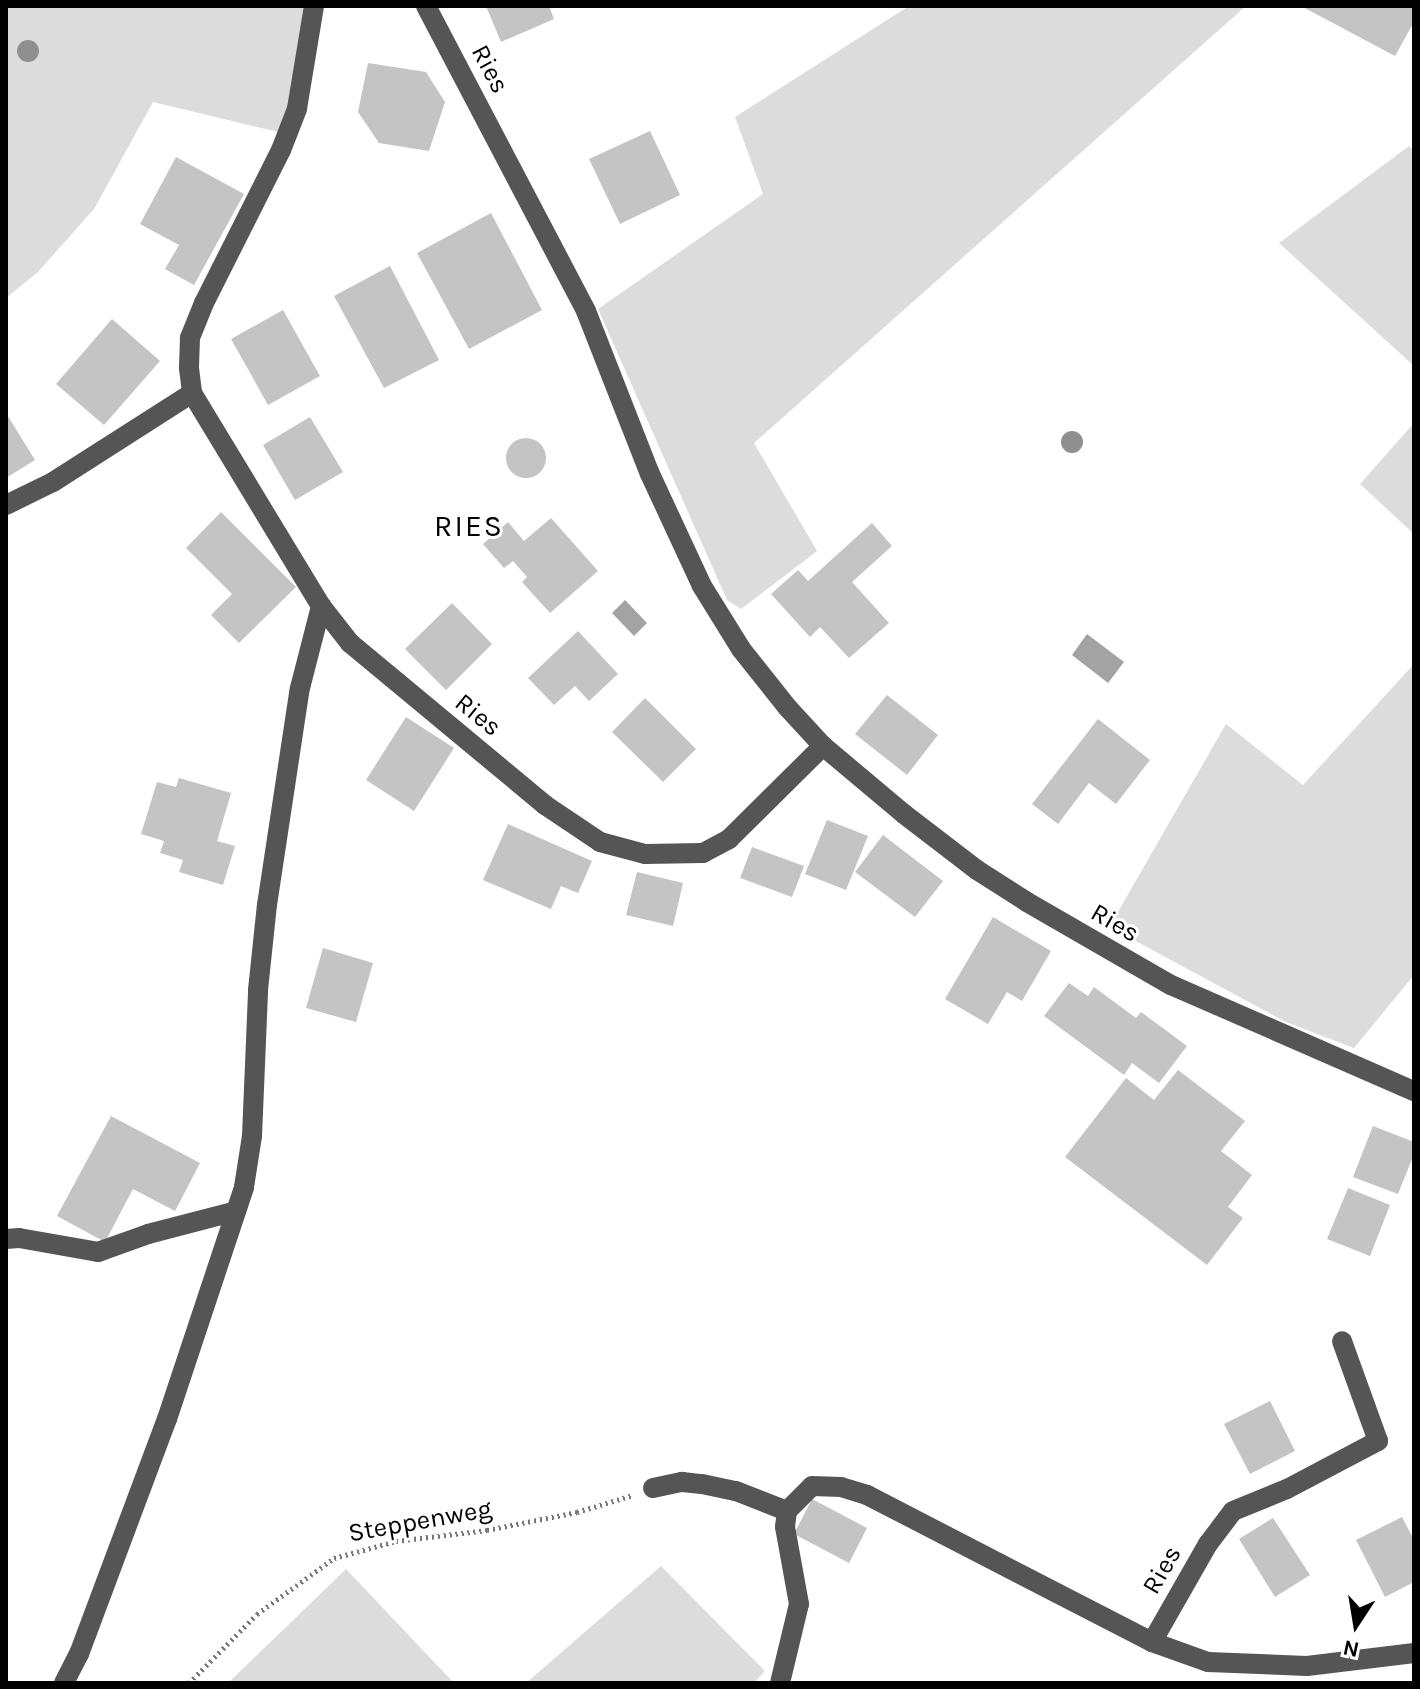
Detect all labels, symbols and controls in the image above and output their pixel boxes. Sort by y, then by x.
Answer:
street label: Ries [464,39,516,99]
district label: RIES [434,508,504,544]
street label: Ries [448,687,508,743]
street label: Ries [1085,897,1145,949]
street label: Steppenweg [346,1493,494,1549]
street label: Ries [1136,1540,1188,1600]
north arrow [1316,1585,1396,1665]
text: N [1341,1634,1361,1663]

